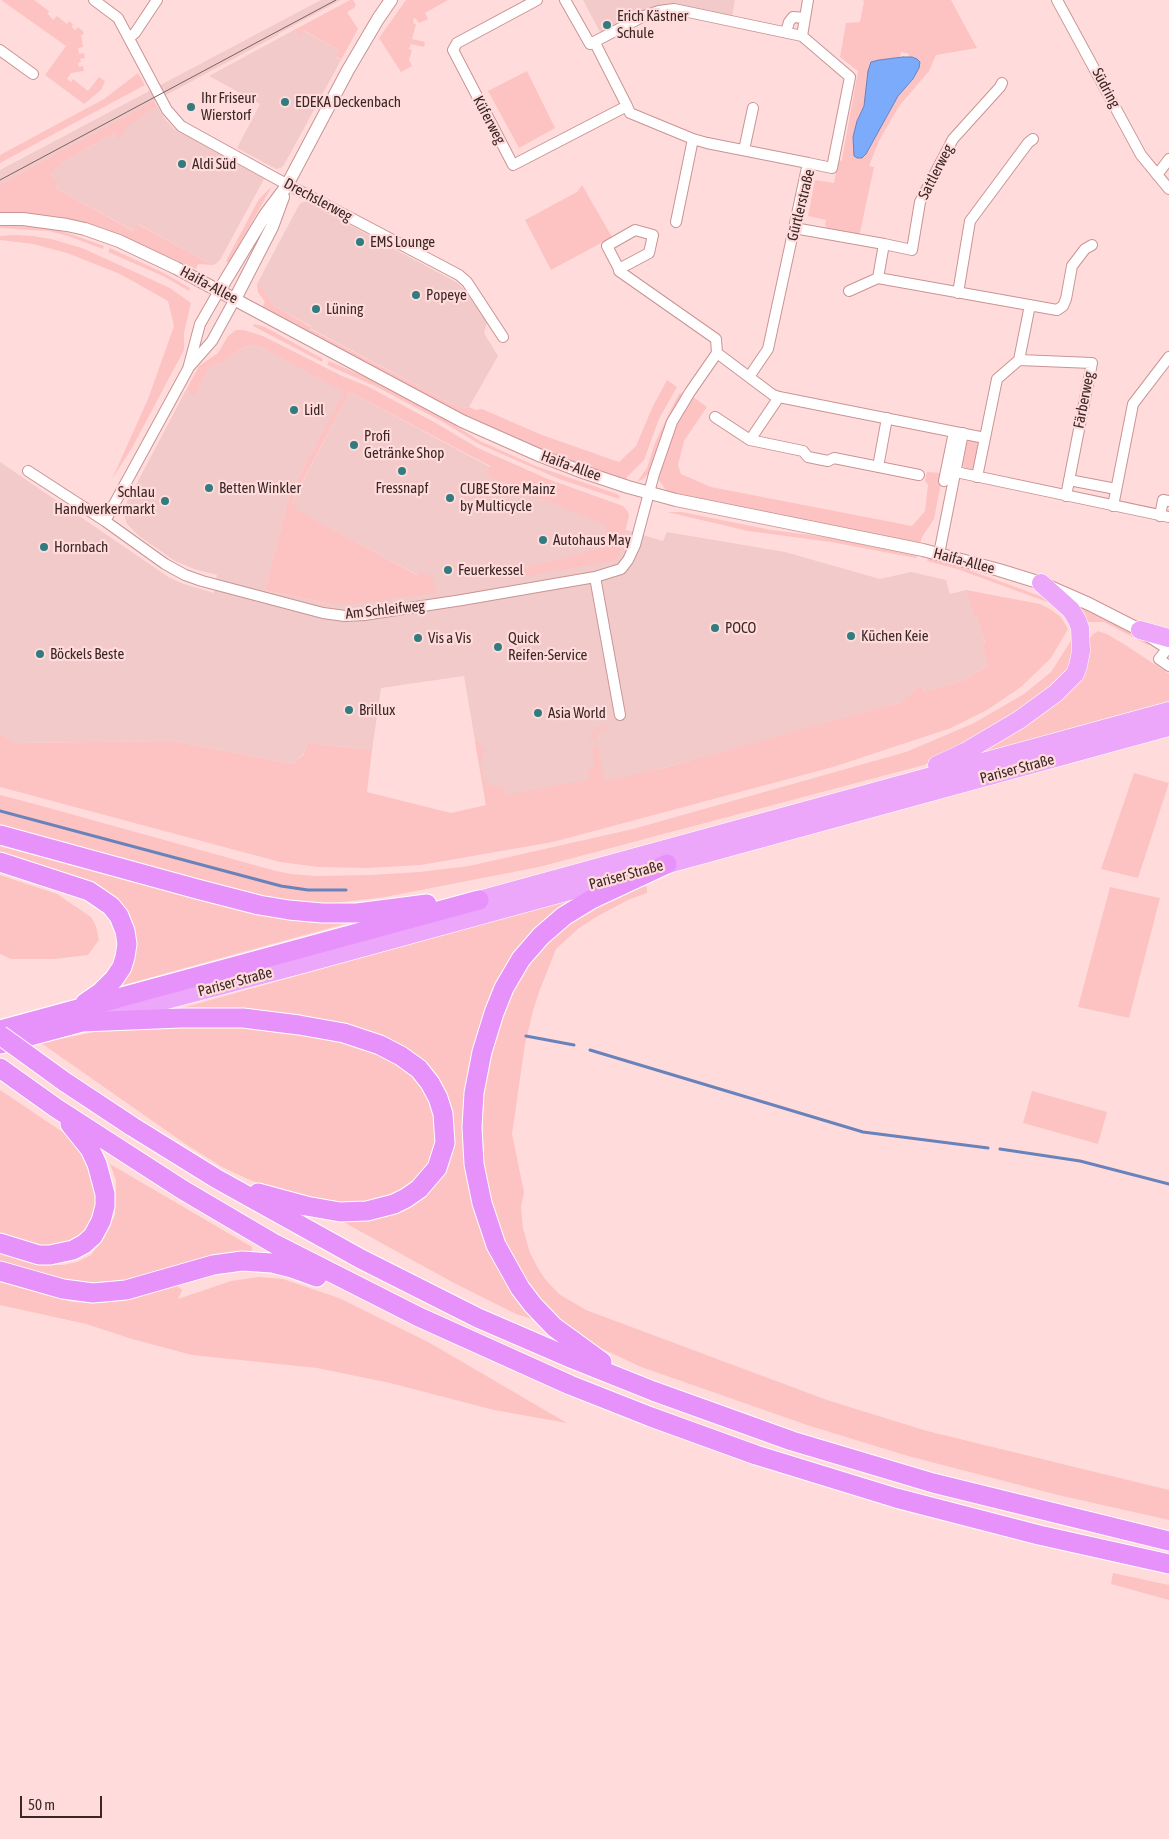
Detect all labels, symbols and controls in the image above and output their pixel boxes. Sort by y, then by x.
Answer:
place label: Erich Kästner Schule [617,7,688,42]
marker: Erich Kästner Schule [601,19,613,31]
street label: Südring [1088,65,1124,111]
place label: Ihr Friseur Wierstorf [201,89,256,124]
place label: EDEKA Deckenbach [295,93,401,111]
street label: Küferweg [469,93,509,147]
marker: EDEKA Deckenbach [279,96,291,108]
marker: Ihr Friseur Wierstorf [185,101,197,113]
street label: Sattlerweg [915,142,957,202]
place label: Aldi Süd [192,155,236,173]
marker: Aldi Süd [176,158,188,170]
street label: Gürtlerstraße [783,167,819,243]
street label: Drechslerweg [281,174,355,226]
place label: EMS Lounge [370,233,435,251]
marker: EMS Lounge [354,236,366,248]
street label: Haifa-Allee [177,262,241,308]
place label: Popeye [426,286,467,304]
marker: Popeye [410,289,422,301]
place label: Lüning [326,300,363,318]
marker: Lüning [310,303,322,315]
street label: Färberweg [1070,370,1098,430]
place label: Lidl [304,401,324,419]
marker: Lidl [288,404,300,416]
place label: Profi Getränke Shop [364,427,444,462]
marker: Profi Getränke Shop [348,439,360,451]
street label: Haifa-Allee [538,447,604,485]
marker: Fressnapf [396,465,408,477]
place label: Betten Winkler [219,479,301,497]
place label: Fressnapf [375,479,429,497]
place label: CUBE Store Mainz by Multicycle [460,480,555,515]
marker: Betten Winkler [203,482,215,494]
place label: Schlau Handwerkermarkt [54,483,155,518]
marker: CUBE Store Mainz by Multicycle [444,492,456,504]
marker: Schlau Handwerkermarkt [159,495,171,507]
place label: Autohaus May [553,531,631,549]
marker: Autohaus May [537,534,549,546]
place label: Hornbach [54,538,108,556]
marker: Hornbach [38,541,50,553]
street label: Haifa-Allee [931,544,997,578]
place label: Feuerkessel [458,561,524,579]
marker: Feuerkessel [442,564,454,576]
street label: Am Schleifweg [344,597,426,623]
place label: POCO [725,619,756,637]
marker: POCO [709,622,721,634]
place label: Küchen Keie [861,627,929,645]
place label: Vis a Vis [428,629,471,647]
place label: Quick Reifen-Service [508,629,587,664]
marker: Küchen Keie [845,630,857,642]
marker: Vis a Vis [412,632,424,644]
marker: Quick Reifen-Service [492,641,504,653]
place label: Böckels Beste [50,645,124,663]
marker: Böckels Beste [34,648,46,660]
place label: Brillux [359,701,395,719]
marker: Brillux [343,704,355,716]
place label: Asia World [548,704,606,722]
marker: Asia World [532,707,544,719]
street label: Pariser Straße [978,750,1056,788]
street label: Pariser Straße [587,856,665,894]
street label: Pariser Straße [196,963,274,1001]
scale bar [22,1786,105,1818]
text: 50 m [28,1796,55,1813]

